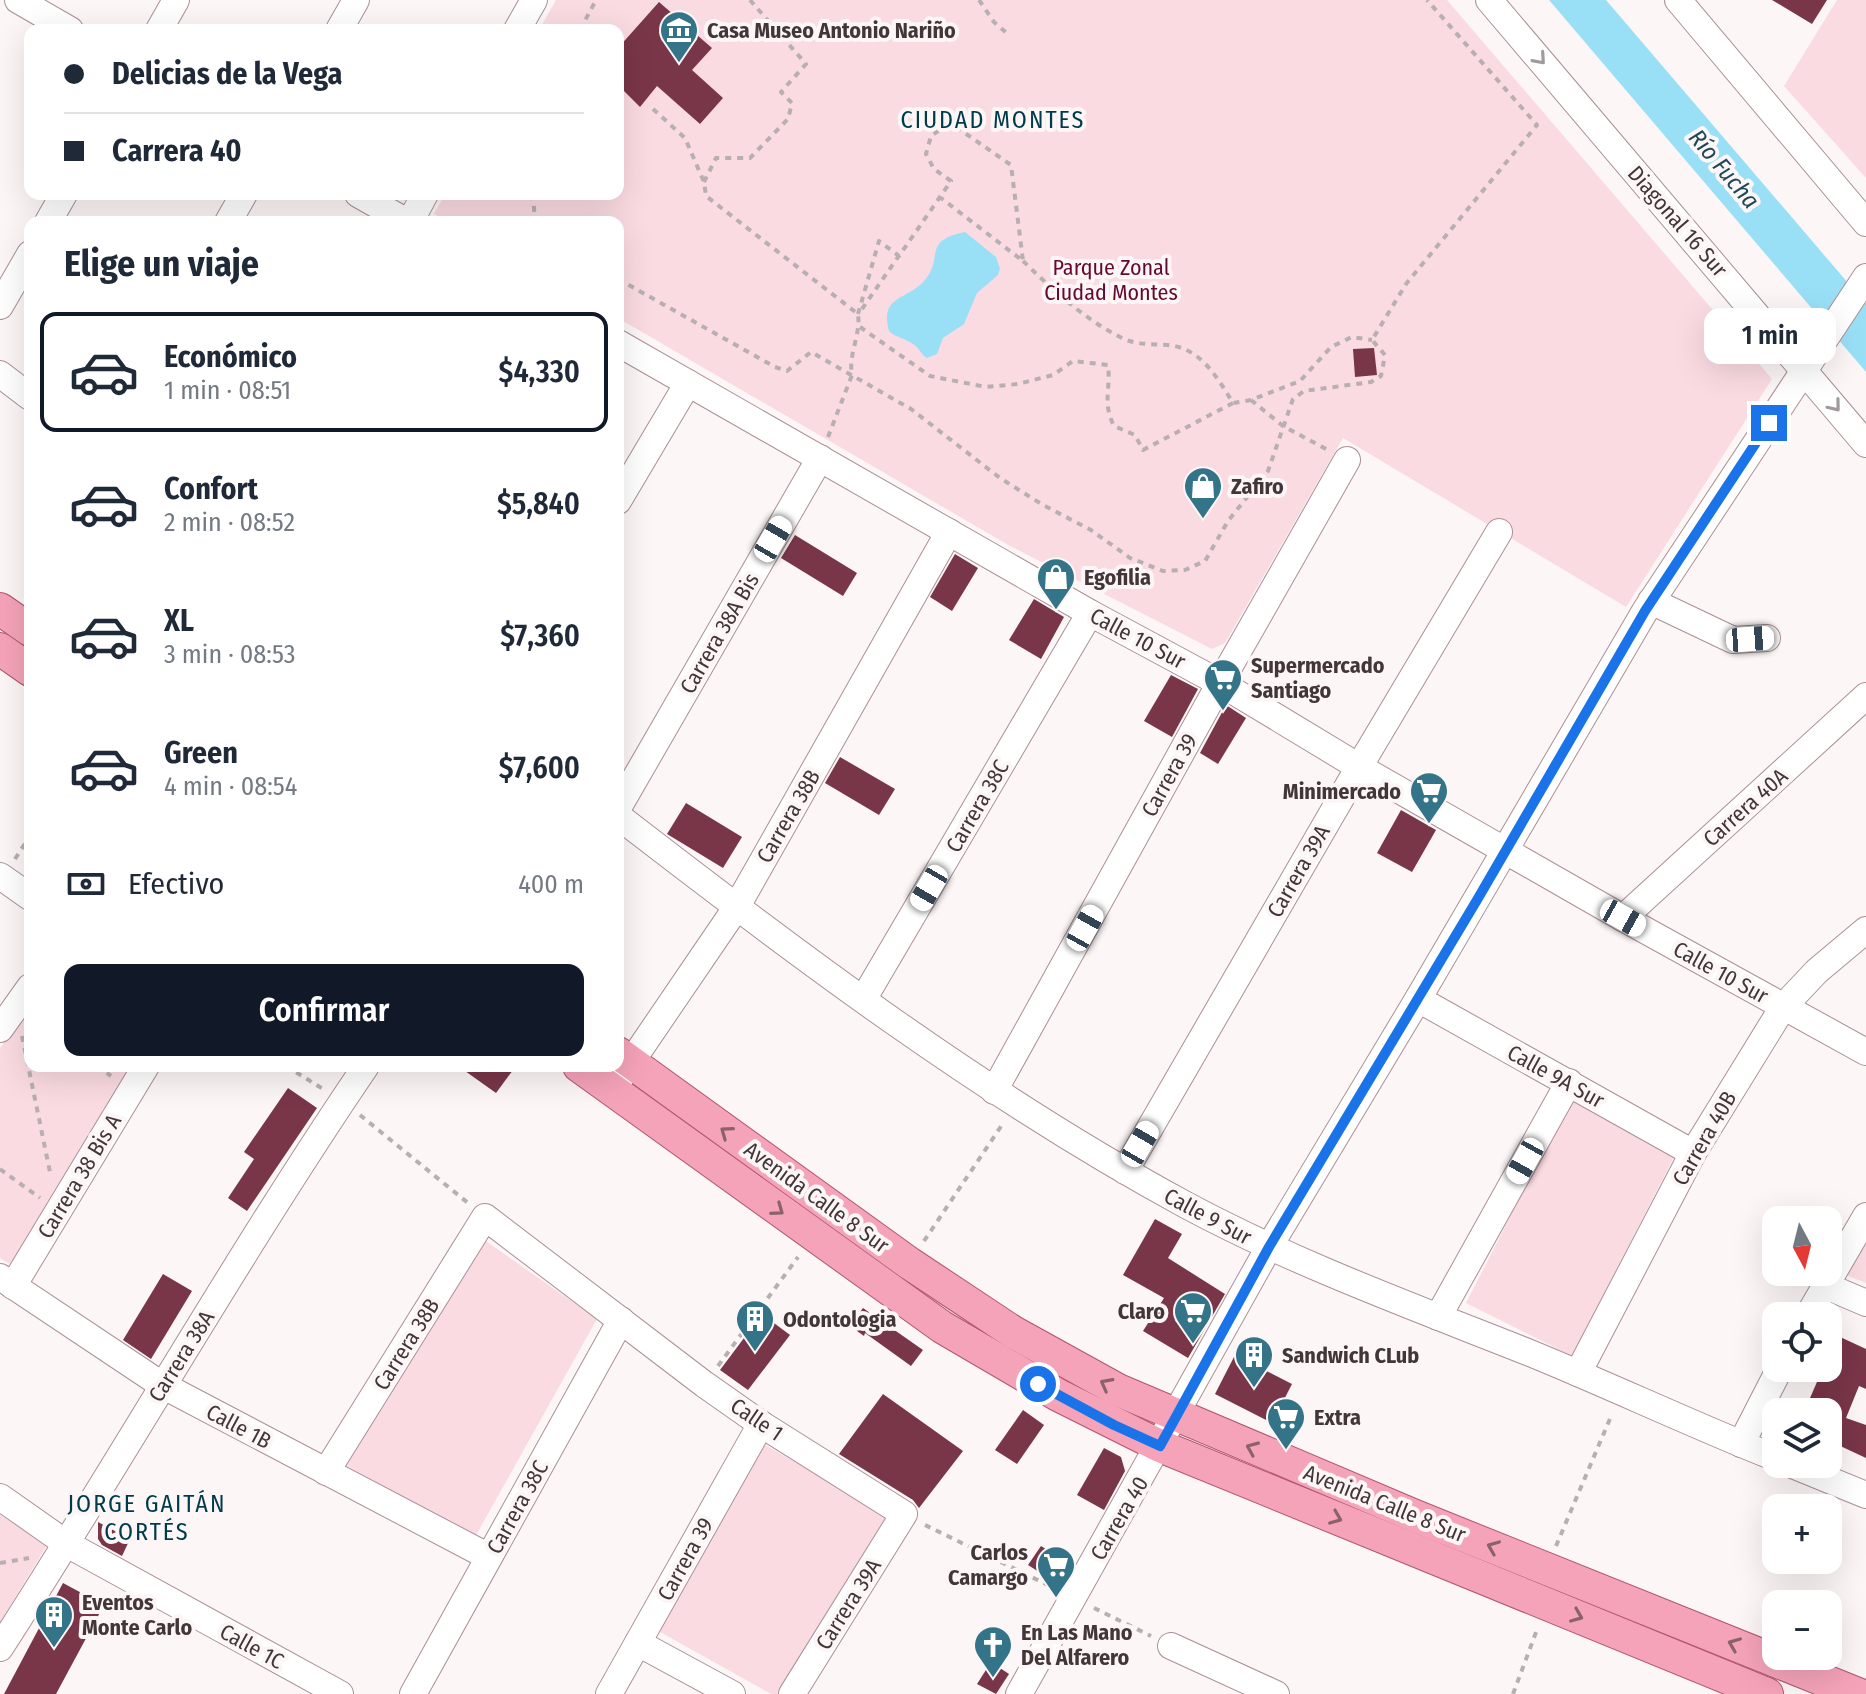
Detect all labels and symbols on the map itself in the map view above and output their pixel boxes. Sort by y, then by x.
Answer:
museum icon: Casa Museo Antonio Nariño [658,9,700,64]
place label: Casa Museo Antonio Nariño [707,17,956,44]
one-way arrow [1530,50,1545,65]
district label: CIUDAD MONTES [901,106,1086,134]
water label: Río Fucha [1683,124,1765,214]
street label: Diagonal 16 Sur [1622,160,1733,283]
park label: Parque Zonal Ciudad Montes [1044,254,1178,306]
callout: 1 min [1703,307,1835,363]
one-way arrow [1826,397,1840,412]
route end [1751,405,1787,441]
shop icon: Zafiro [1182,465,1224,520]
place label: Zafiro [1231,473,1284,500]
car [751,512,795,566]
shop icon: Egofilia [1035,556,1077,611]
place label: Egofilia [1084,564,1151,591]
street label: Carrera 38A Bis [674,568,765,698]
street label: Calle 10 Sur [1085,602,1190,675]
car [1725,625,1775,653]
place label: Supermercado Santiago [1251,652,1385,704]
supermarket icon: Supermercado Santiago [1202,657,1244,712]
street label: Carrera 39 [1136,729,1203,821]
street label: Carrera 38C [940,755,1015,857]
street label: Carrera 40A [1698,762,1793,852]
street label: Carrera 38B [751,765,826,868]
supermarket icon: Minimercado [1408,770,1450,825]
place label: Minimercado [1283,778,1401,805]
street label: Carrera 39A [1261,820,1336,922]
car [907,861,951,915]
car [1596,896,1650,940]
car [1063,901,1107,955]
street label: Calle 10 Sur [1669,935,1773,1010]
street label: Calle 9A Sur [1503,1039,1609,1114]
street label: Carrera 40B [1667,1086,1742,1190]
street label: Carrera 38 Bis A [32,1109,127,1243]
car [1118,1117,1162,1171]
one-way arrow [721,1127,735,1141]
car [1503,1134,1547,1188]
street label: Avenida Calle 8 Sur [739,1136,895,1259]
street label: Calle 9 Sur [1159,1182,1256,1251]
one-way arrow [769,1200,784,1215]
north arrow [1762,1206,1842,1286]
supermarket icon: Claro [1172,1290,1214,1345]
street label: Carrera 38B [368,1293,445,1395]
building icon: Odontologia [734,1298,776,1353]
place label: Claro [1118,1298,1165,1325]
street label: Carrera 38A [143,1305,220,1407]
place label: Odontologia [783,1306,896,1333]
building icon: Sandwich CLub [1233,1334,1275,1389]
place label: Sandwich CLub [1282,1342,1419,1369]
route start [1020,1366,1056,1402]
one-way arrow [1099,1378,1114,1393]
street label: Calle 1 [725,1392,788,1447]
supermarket icon: Extra [1265,1396,1307,1451]
street label: Calle 1B [202,1398,276,1455]
place label: Extra [1314,1404,1361,1431]
one-way arrow [1246,1442,1260,1458]
street label: Carrera 38C [481,1456,554,1559]
street label: Avenida Calle 8 Sur [1300,1459,1470,1548]
street label: Carrera 40 [1085,1471,1154,1565]
district label: JORGE GAITÁN CORTÉS [68,1489,226,1546]
one-way arrow [1328,1508,1342,1524]
street label: Carrera 39 [652,1513,719,1605]
place label: Carlos Camargo [948,1539,1028,1591]
one-way arrow [1487,1540,1501,1557]
supermarket icon: Carlos Camargo [1035,1544,1077,1599]
street label: Carrera 39A [810,1553,887,1655]
place label: Eventos Monte Carlo [82,1589,192,1641]
building icon: Eventos Monte Carlo [33,1594,75,1649]
one-way arrow [1569,1606,1583,1623]
street label: Calle 1C [215,1618,288,1675]
place label: En Las Mano Del Alfarero [1021,1619,1133,1671]
church icon: En Las Mano Del Alfarero [972,1624,1014,1679]
one-way arrow [1728,1637,1742,1654]

